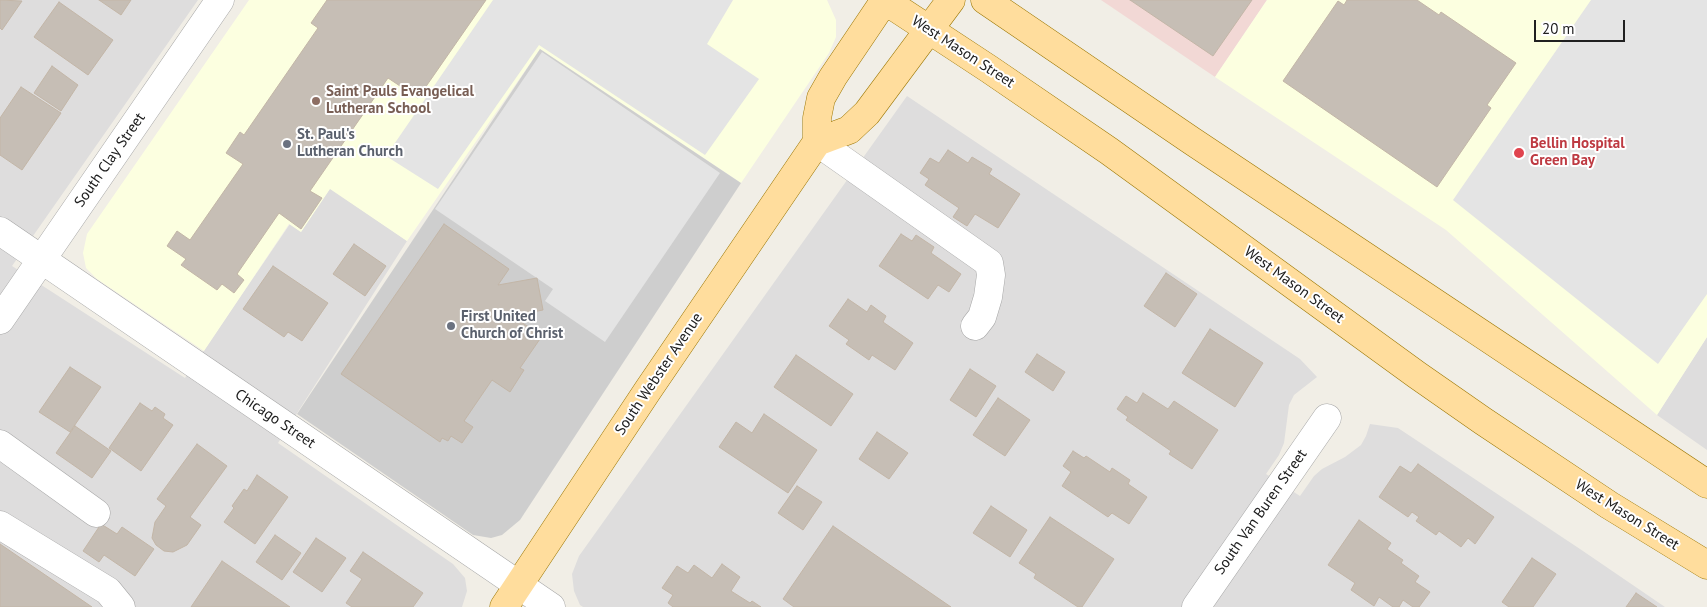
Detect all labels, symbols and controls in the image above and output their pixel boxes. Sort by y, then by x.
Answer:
scale bar [1537,10,1628,42]
street label: West Mason Street [908,12,1018,92]
text: 20 m [1542,19,1575,38]
place label: Saint Pauls Evangelical Lutheran School [326,83,474,118]
marker: Saint Pauls Evangelical Lutheran School [310,95,322,107]
street label: South Clay Street [71,109,149,211]
place label: St. Paul's Lutheran Church [297,126,403,161]
place label: Bellin Hospital Green Bay [1530,135,1625,170]
marker: St. Paul's Lutheran Church [281,138,293,150]
marker: Bellin Hospital Green Bay [1512,146,1526,160]
street label: West Mason Street [1241,243,1347,327]
place label: First United Church of Christ [461,308,563,343]
street label: South Webster Avenue [611,309,707,439]
marker: First United Church of Christ [445,320,457,332]
street label: Chicago Street [231,385,319,453]
street label: South Van Buren Street [1211,446,1311,578]
street label: West Mason Street [1572,476,1682,554]

